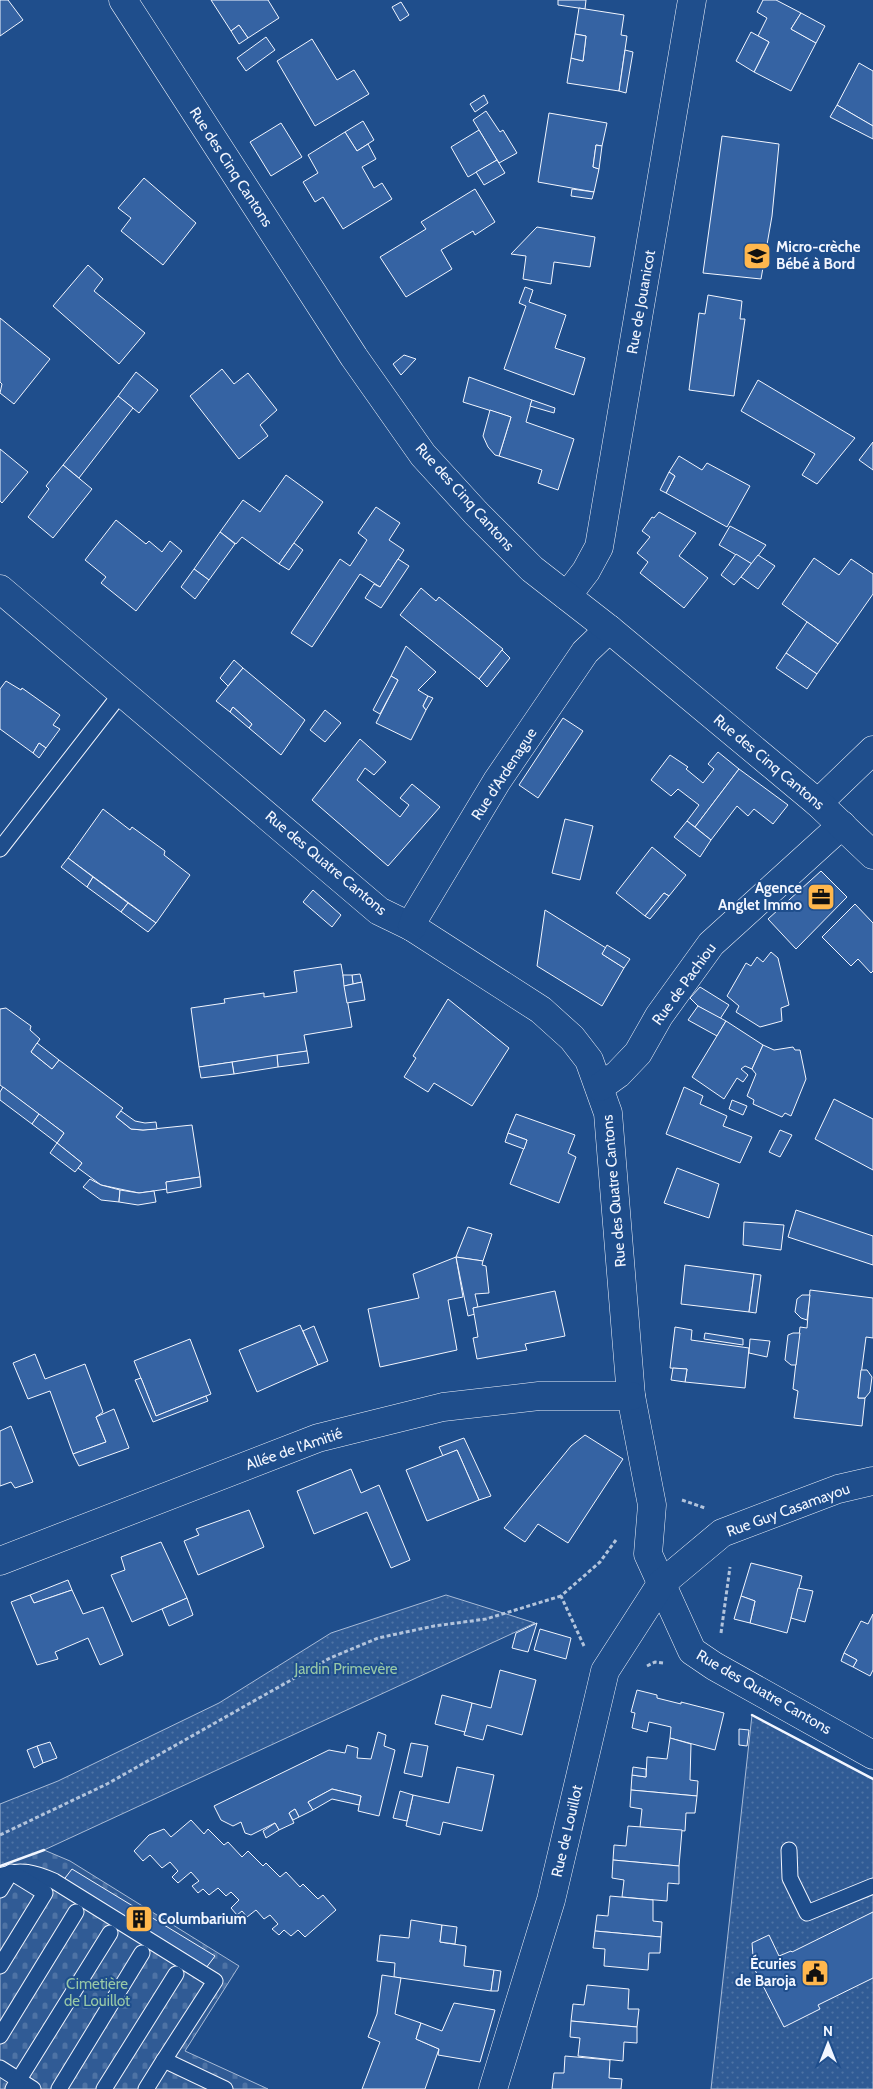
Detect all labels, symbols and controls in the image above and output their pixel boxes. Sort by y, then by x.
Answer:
street label: Rue des Cinq Cantons [186,104,276,230]
place label: Micro-crèche Bébé à Bord [776,238,861,273]
school or university icon: Micro-crèche Bébé à Bord [742,241,772,271]
street label: Rue de Jouanicot [623,248,659,356]
street label: Rue des Cinq Cantons [412,439,518,555]
street label: Rue des Cinq Cantons [710,710,828,814]
street label: Rue d'Ardenague [467,724,541,824]
street label: Rue des Quatre Cantons [262,807,390,919]
place label: Agence Anglet Immo [718,879,802,914]
office icon: Agence Anglet Immo [806,882,836,912]
street label: Rue de Pachiou [648,939,720,1029]
street label: Rue des Quatre Cantons [598,1114,630,1268]
street label: Allée de l'Amitié [243,1424,345,1474]
street label: Rue Guy Casamayou [724,1479,852,1541]
street label: Rue des Quatre Cantons [693,1646,835,1738]
park label: Jardin Primevère [294,1660,398,1678]
street label: Rue de Louillot [548,1783,586,1879]
building icon: Columbarium [124,1904,154,1934]
place label: Columbarium [158,1910,247,1928]
place label: Écuries de Baroja [735,1954,797,1990]
public building icon: Écuries de Baroja [800,1958,830,1988]
park label: Cimetière de Louillot [64,1975,130,2010]
north arrow [803,2019,853,2069]
text: N [823,2022,833,2040]

